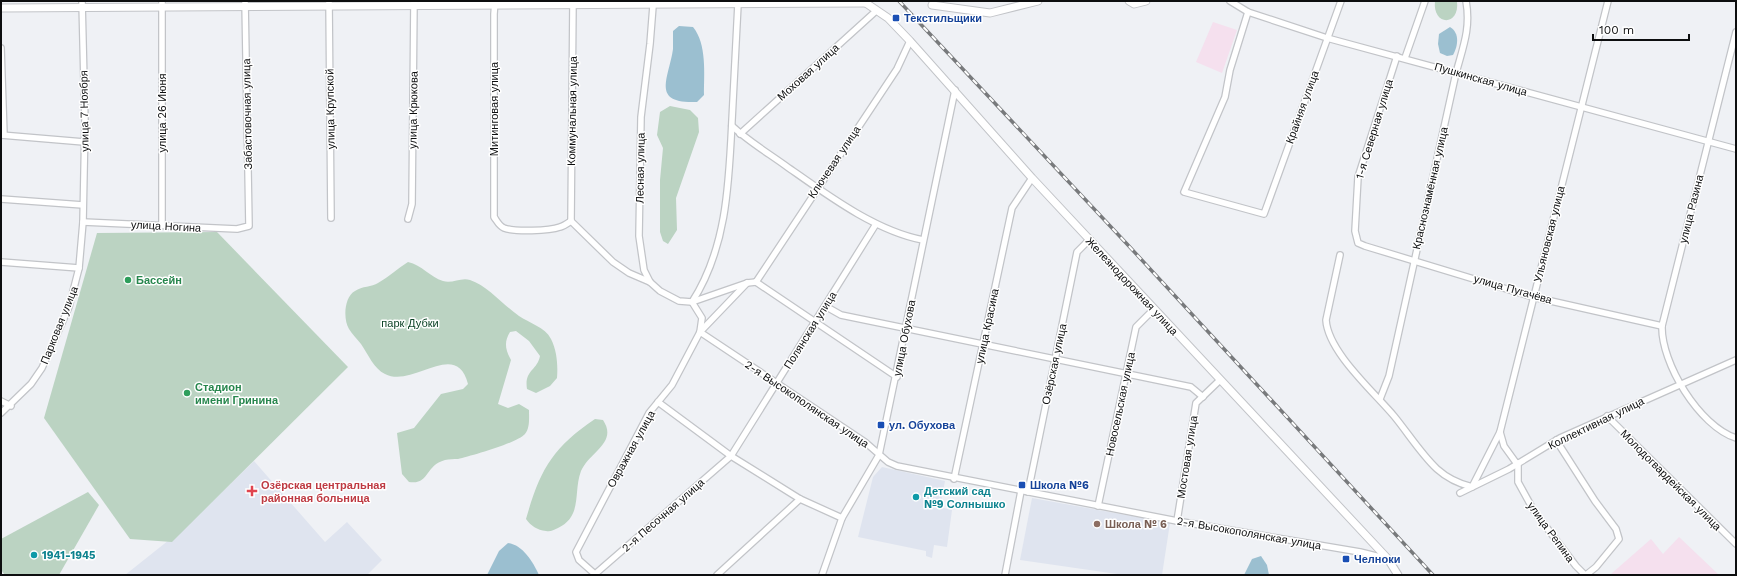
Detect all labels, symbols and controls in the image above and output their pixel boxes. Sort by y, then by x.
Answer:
place label: Текстильщики [904,12,982,25]
marker: Текстильщики [891,13,901,23]
scale bar [1593,16,1689,42]
text: 100 m [1599,23,1634,37]
street label: Моховая улица [775,41,843,103]
street label: Коммунальная улица [565,55,580,166]
street label: Забастовочная улица [240,58,255,170]
street label: Пушкинская улица [1433,60,1530,99]
street label: Митинговая улица [488,61,501,156]
street label: Крайняя улица [1283,68,1322,145]
street label: улица Крупской [323,69,338,149]
street label: улица 7 Ноября [77,70,92,152]
street label: улица Крюкова [406,70,421,149]
street label: улица 26 Июня [156,73,169,153]
street label: 1-я Северная улица [1353,77,1396,181]
street label: Ключевая улица [805,123,864,201]
street label: Краснознамённая улица [1410,125,1451,251]
street label: Лесная улица [633,132,648,204]
street label: улица Разина [1677,173,1707,245]
street label: Ульяновская улица [1531,184,1568,284]
street label: улица Ногина [130,218,202,235]
street label: Железнодорожная улица [1083,235,1181,339]
street label: улица Пугачёва [1472,272,1554,307]
place label: Бассейн [136,274,182,287]
marker: Бассейн [123,275,133,285]
street label: Парковая улица [38,283,81,366]
street label: улица Красина [973,286,1002,365]
street label: Полянская улица [781,288,840,371]
street label: улица Обухова [891,298,918,377]
park label: парк Дубки [381,317,439,330]
street label: Озёрская улица [1040,322,1070,406]
street label: Новосельская улица [1103,350,1138,457]
street label: 2-я Высокополянская улица [742,358,872,451]
place label: Стадион имени Гринина [195,381,279,407]
marker: Стадион имени Гринина [182,388,192,398]
street label: Коллективная улица [1546,394,1647,452]
street label: Овражная улица [605,408,658,490]
street label: Мостовая улица [1175,414,1201,499]
place label: ул. Обухова [889,419,956,432]
marker: ул. Обухова [876,420,886,430]
street label: Молодогвардейская улица [1618,427,1724,534]
street label: 2-я Песочная улица [619,475,708,555]
place label: Озёрская центральная районная больница [261,479,386,505]
place label: Школа №6 [1030,479,1089,492]
marker: Школа №6 [1017,480,1027,490]
marker: Озёрская центральная районная больница [246,485,258,497]
place label: Детский сад №9 Солнышко [924,485,1006,511]
marker: Детский сад №9 Солнышко [911,492,921,502]
street label: улица Репина [1524,500,1577,566]
street label: 2-я Высокополянская улица [1176,514,1323,553]
place label: Школа № 6 [1105,518,1167,531]
marker: Школа № 6 [1092,519,1102,529]
place label: 1941-1945 [42,549,96,562]
marker: 1941-1945 [29,550,39,560]
place label: Челноки [1354,553,1400,566]
marker: Челноки [1341,554,1351,564]

